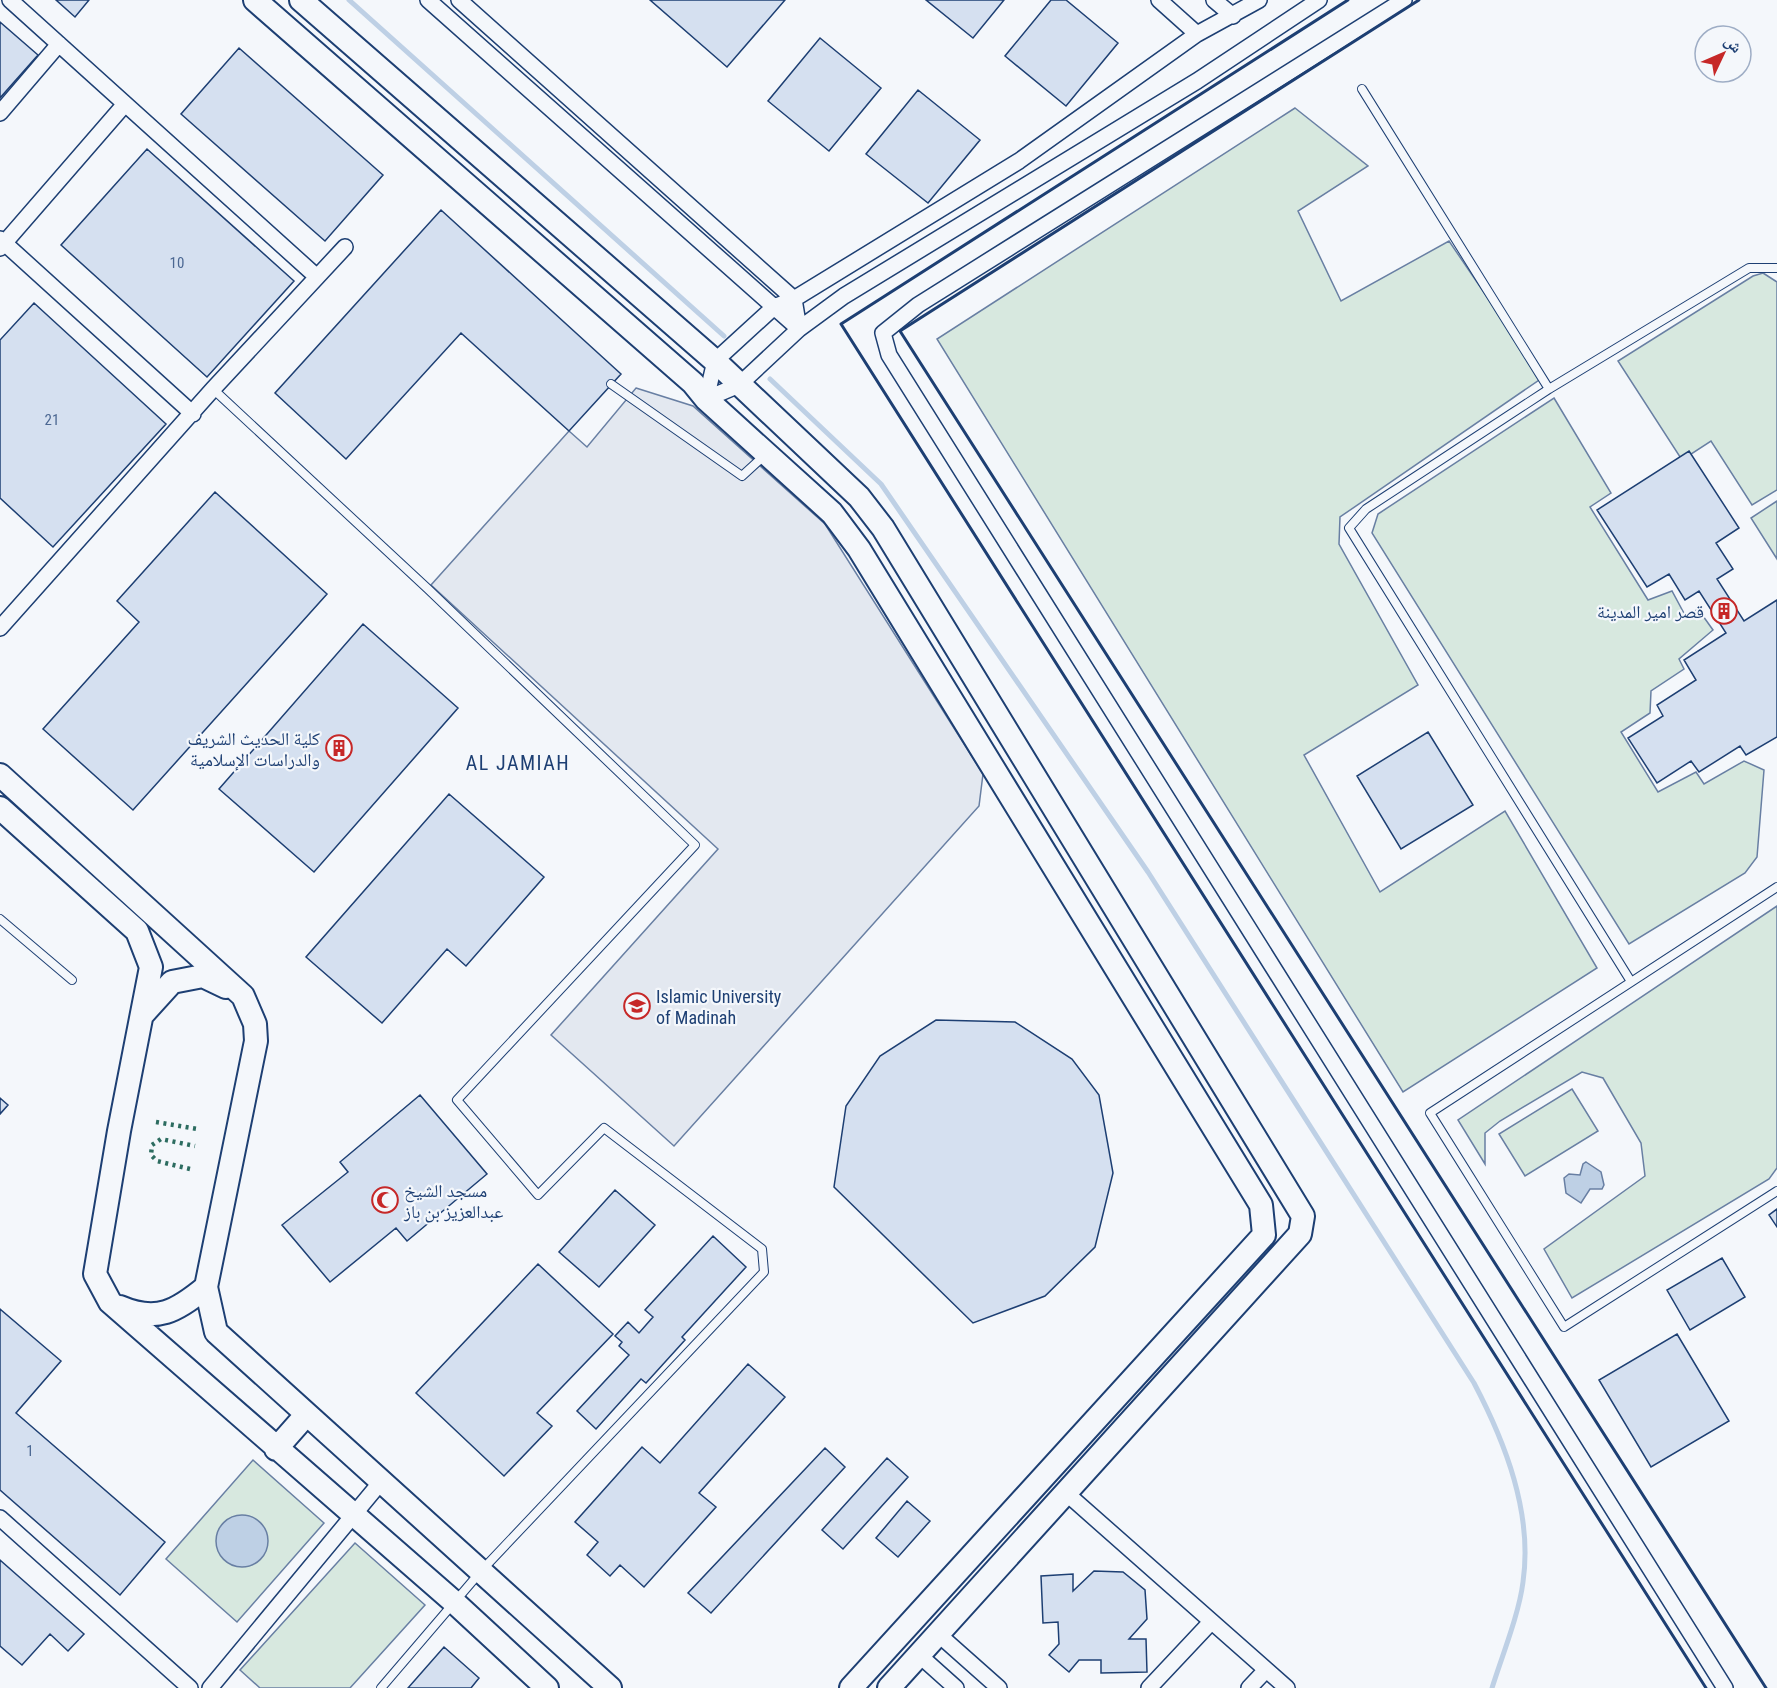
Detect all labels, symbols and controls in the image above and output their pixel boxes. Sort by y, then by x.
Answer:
north arrow [1693,24,1753,84]
text: ش [1721,31,1746,57]
house number: 10 [170,254,184,272]
house number: 21 [45,411,59,429]
building icon: قصر امير المدينة [1709,596,1739,626]
place label: قصر امير المدينة [1597,601,1704,622]
place label: كلية الحديث الشريف والدراسات الإسلامية [188,728,321,771]
building icon: كلية الحديث الشريف والدراسات الإسلامية [324,733,354,763]
district label: AL JAMIAH [466,751,570,775]
place label: Islamic University of Madinah [656,986,782,1028]
school or university icon: Islamic University of Madinah [622,991,652,1021]
place label: مسجد الشيخ عبدالعزيز بن باز [403,1180,503,1223]
mosque icon: مسجد الشيخ عبدالعزيز بن باز [370,1185,400,1215]
house number: 1 [26,1442,34,1460]

